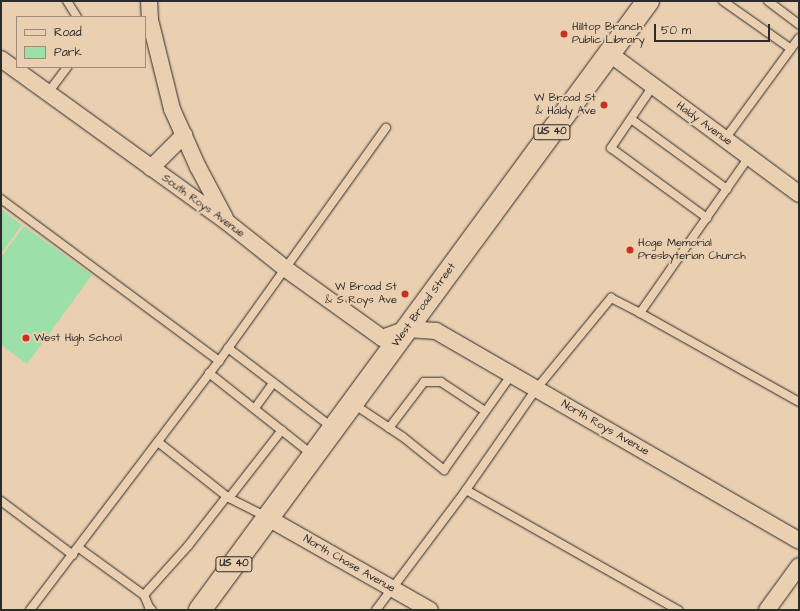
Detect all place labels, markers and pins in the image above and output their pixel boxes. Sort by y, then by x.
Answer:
place label: Hilltop Branch Public Library [572,21,645,47]
marker: Hilltop Branch Public Library [559,29,569,39]
place label: W Broad St & Haldy Ave [534,92,596,118]
marker: W Broad St & Haldy Ave [599,100,609,110]
place label: Hoge Memorial Presbyterian Church [638,237,746,263]
marker: Hoge Memorial Presbyterian Church [625,245,635,255]
place label: W Broad St & S Roys Ave [325,281,397,307]
marker: W Broad St & S Roys Ave [400,289,410,299]
place label: West High School [34,331,122,345]
marker: West High School [21,333,31,343]

